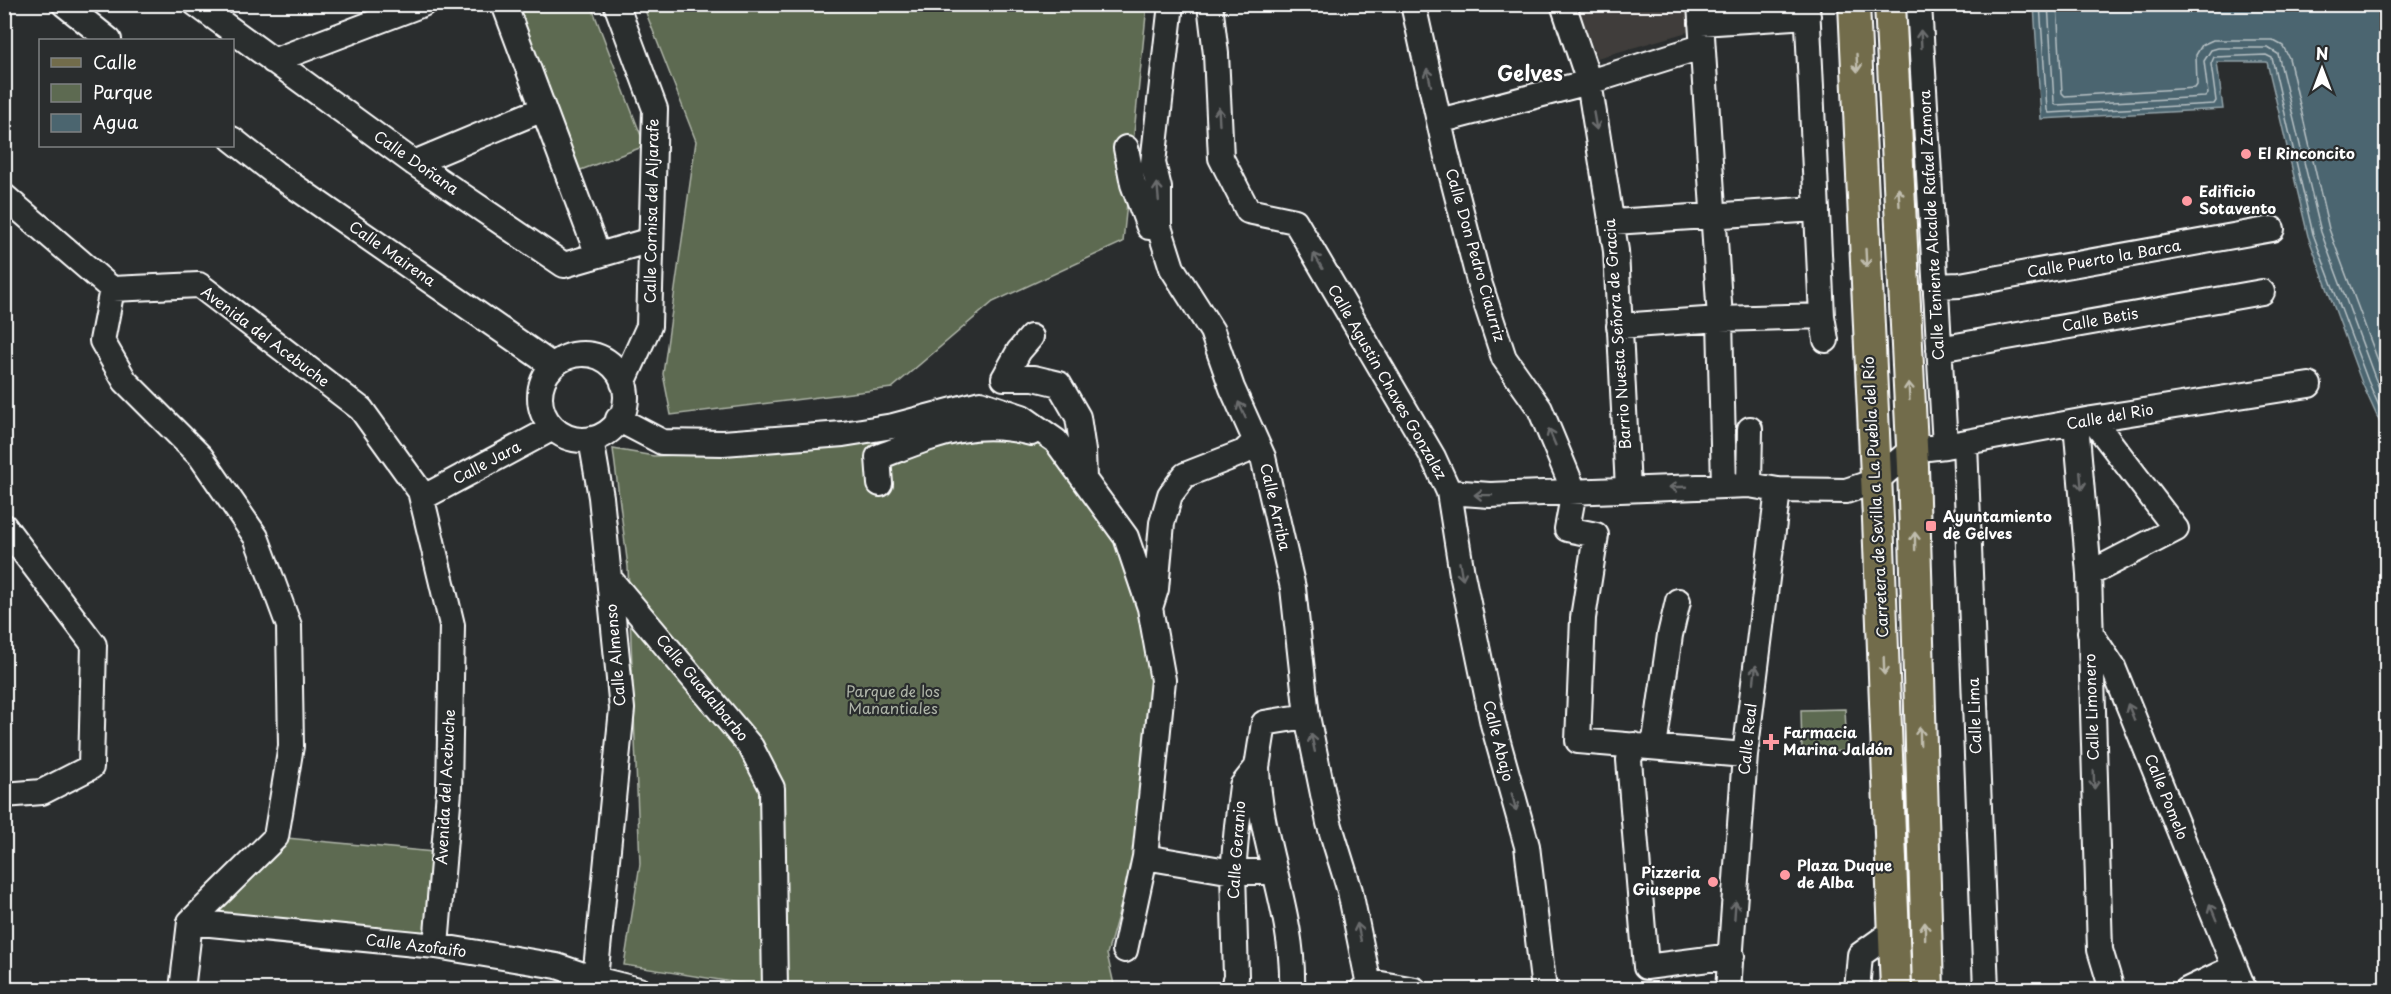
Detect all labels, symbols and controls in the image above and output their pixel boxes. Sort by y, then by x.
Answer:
one-way arrow [1915,30,1926,50]
legend [39,39,234,147]
north arrow [2292,39,2352,99]
text: N [2316,41,2328,65]
text: Calle [93,48,137,75]
one-way arrow [1851,52,1862,72]
district label: Gelves [1497,56,1563,88]
one-way arrow [1423,68,1435,87]
text: Parque [93,78,153,105]
street label: Calle Teniente Alcalde Rafael Zamora [1912,88,1949,361]
one-way arrow [1213,107,1224,127]
text: Agua [93,108,139,135]
one-way arrow [1590,111,1601,131]
street label: Calle Cornisa del Aljarafe [637,118,664,304]
street label: Calle Doñana [370,124,464,200]
place label: El Rinconcito [2258,141,2355,164]
marker: El Rinconcito [2239,147,2253,161]
street label: Calle Don Pedro Ciaurriz [1441,165,1512,344]
place label: Edificio Sotavento [2199,179,2276,219]
one-way arrow [1152,183,1163,203]
one-way arrow [1894,187,1905,207]
marker: Edificio Sotavento [2180,194,2194,208]
street label: Calle Mairena [345,214,441,292]
street label: Barrio Nuesta Señora de Gracia [1597,217,1636,450]
street label: Calle Puerto la Barca [2025,233,2183,282]
one-way arrow [1860,247,1871,267]
one-way arrow [1312,253,1324,270]
street label: Calle Agustin Chaves Gonzalez [1323,279,1454,483]
street label: Avenida del Acebuche [197,280,335,392]
street label: Calle Betis [2060,300,2140,337]
street label: Carretera de Sevilla a La Puebla del Río [1856,356,1893,638]
one-way arrow [1903,382,1914,402]
street label: Calle del Rio [2064,397,2155,434]
one-way arrow [1236,402,1247,420]
one-way arrow [1546,429,1557,447]
street label: Calle Jara [448,434,525,489]
street label: Calle Arriba [1255,461,1298,553]
one-way arrow [2076,470,2087,490]
one-way arrow [1668,482,1688,493]
one-way arrow [1473,489,1493,500]
place label: Ayuntamiento de Gelves [1943,504,2052,544]
marker: Ayuntamiento de Gelves [1924,519,1938,533]
one-way arrow [1909,532,1920,552]
one-way arrow [1456,560,1467,580]
street label: Calle Almenso [599,603,630,707]
street label: Calle Guadalbarbo [651,628,755,746]
street label: Calle Limonero [2077,653,2104,761]
one-way arrow [1878,655,1889,675]
one-way arrow [1750,665,1761,685]
street label: Calle Lima [1961,677,1986,755]
park label: Parque de los Manantiales [846,679,940,719]
street label: Calle Abajo [1478,698,1521,784]
street label: Calle Real [1731,702,1762,776]
one-way arrow [2125,704,2136,722]
street label: Avenida del Acebuche [429,708,460,865]
place label: Farmacia Marina Jaldón [1783,720,1893,760]
one-way arrow [1914,727,1925,747]
one-way arrow [1307,734,1318,753]
marker: Farmacia Marina Jaldón [1764,735,1778,749]
street label: Calle Pomelo [2140,750,2195,843]
one-way arrow [2089,770,2100,790]
one-way arrow [1509,792,1520,811]
street label: Calle Geranio [1221,800,1250,900]
place label: Plaza Duque de Alba [1797,853,1892,893]
place label: Pizzeria Giuseppe [1632,860,1702,900]
marker: Plaza Duque de Alba [1778,868,1792,882]
marker: Pizzeria Giuseppe [1706,875,1720,889]
one-way arrow [1730,901,1741,921]
one-way arrow [2207,904,2218,922]
one-way arrow [1919,922,1930,942]
one-way arrow [1353,923,1364,942]
street label: Calle Azofaifo [364,927,468,962]

